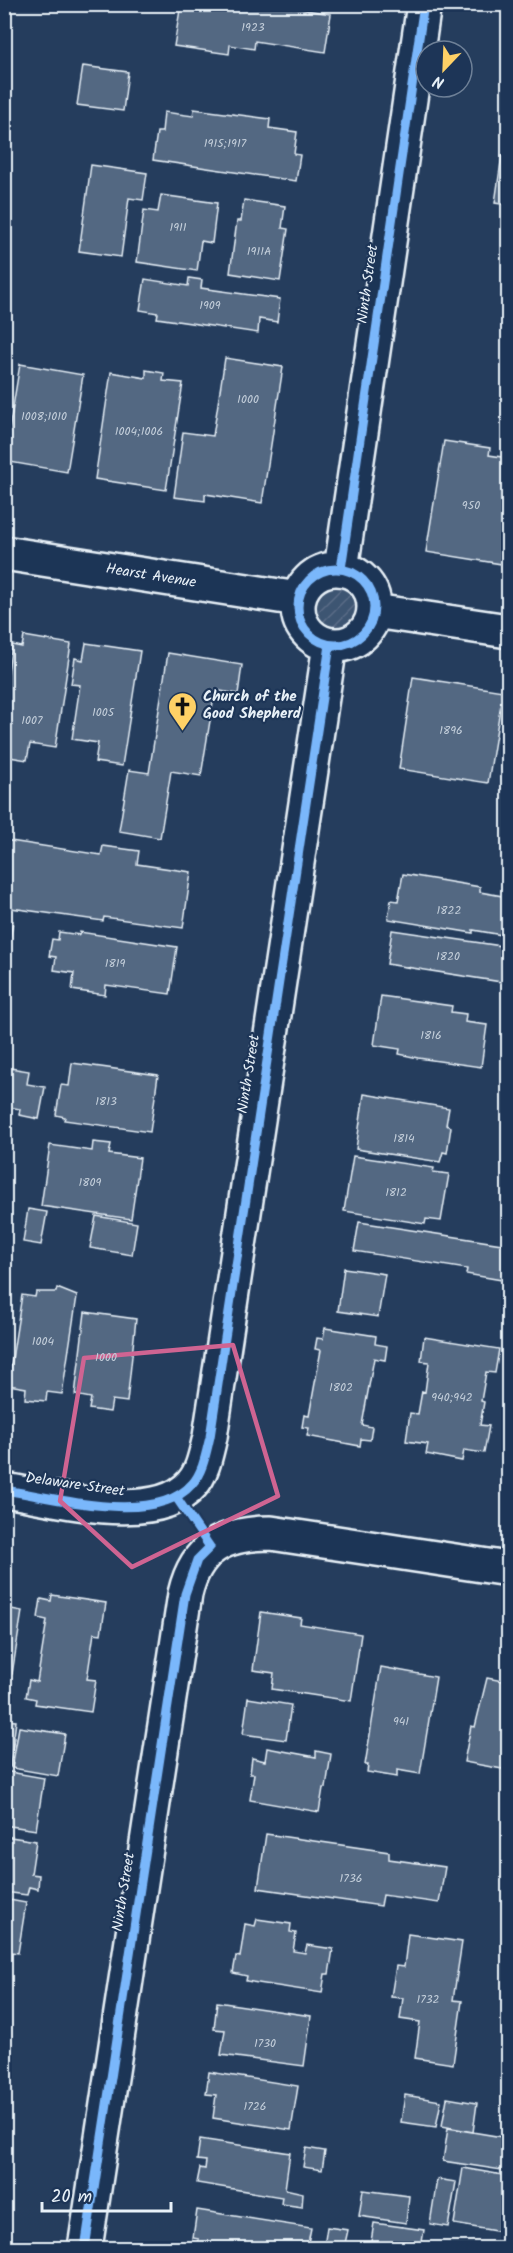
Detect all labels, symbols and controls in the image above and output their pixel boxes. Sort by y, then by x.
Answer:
house number: 1923 [241,18,265,37]
north arrow [414,39,474,99]
text: N [429,68,448,95]
house number: 1915;1917 [204,134,247,153]
house number: 1911 [169,218,187,237]
house number: 1911A [247,242,271,261]
street label: Ninth Street [351,243,385,325]
house number: 1909 [199,296,221,315]
house number: 1000 [237,390,259,409]
house number: 1008;1010 [21,407,67,426]
house number: 1004;1006 [115,422,163,441]
house number: 950 [462,496,480,515]
street label: Hearst Avenue [104,557,198,595]
place label: Church of the Good Shepherd [203,685,302,726]
church icon: Church of the Good Shepherd [166,690,198,732]
house number: 1005 [92,703,116,722]
house number: 1007 [21,711,43,730]
house number: 1896 [439,721,463,740]
house number: 1822 [437,901,461,920]
house number: 1820 [436,947,460,966]
house number: 1819 [105,954,125,973]
house number: 1816 [420,1026,442,1045]
street label: Ninth Street [231,1033,267,1115]
house number: 1813 [95,1092,117,1111]
house number: 1814 [393,1129,415,1148]
house number: 1809 [79,1173,102,1192]
house number: 1812 [385,1183,407,1202]
house number: 1004 [32,1332,55,1351]
house number: 1000 [95,1348,117,1367]
house number: 1802 [329,1378,353,1397]
house number: 940;942 [431,1388,473,1407]
street label: Delaware Street [24,1466,126,1504]
house number: 941 [393,1712,409,1731]
street label: Ninth Street [106,1851,142,1933]
house number: 1736 [340,1869,362,1888]
house number: 1732 [416,1990,440,2009]
house number: 1730 [254,2034,276,2053]
house number: 1726 [244,2097,266,2116]
scale bar [42,2175,171,2213]
text: 20 m [51,2183,92,2212]

